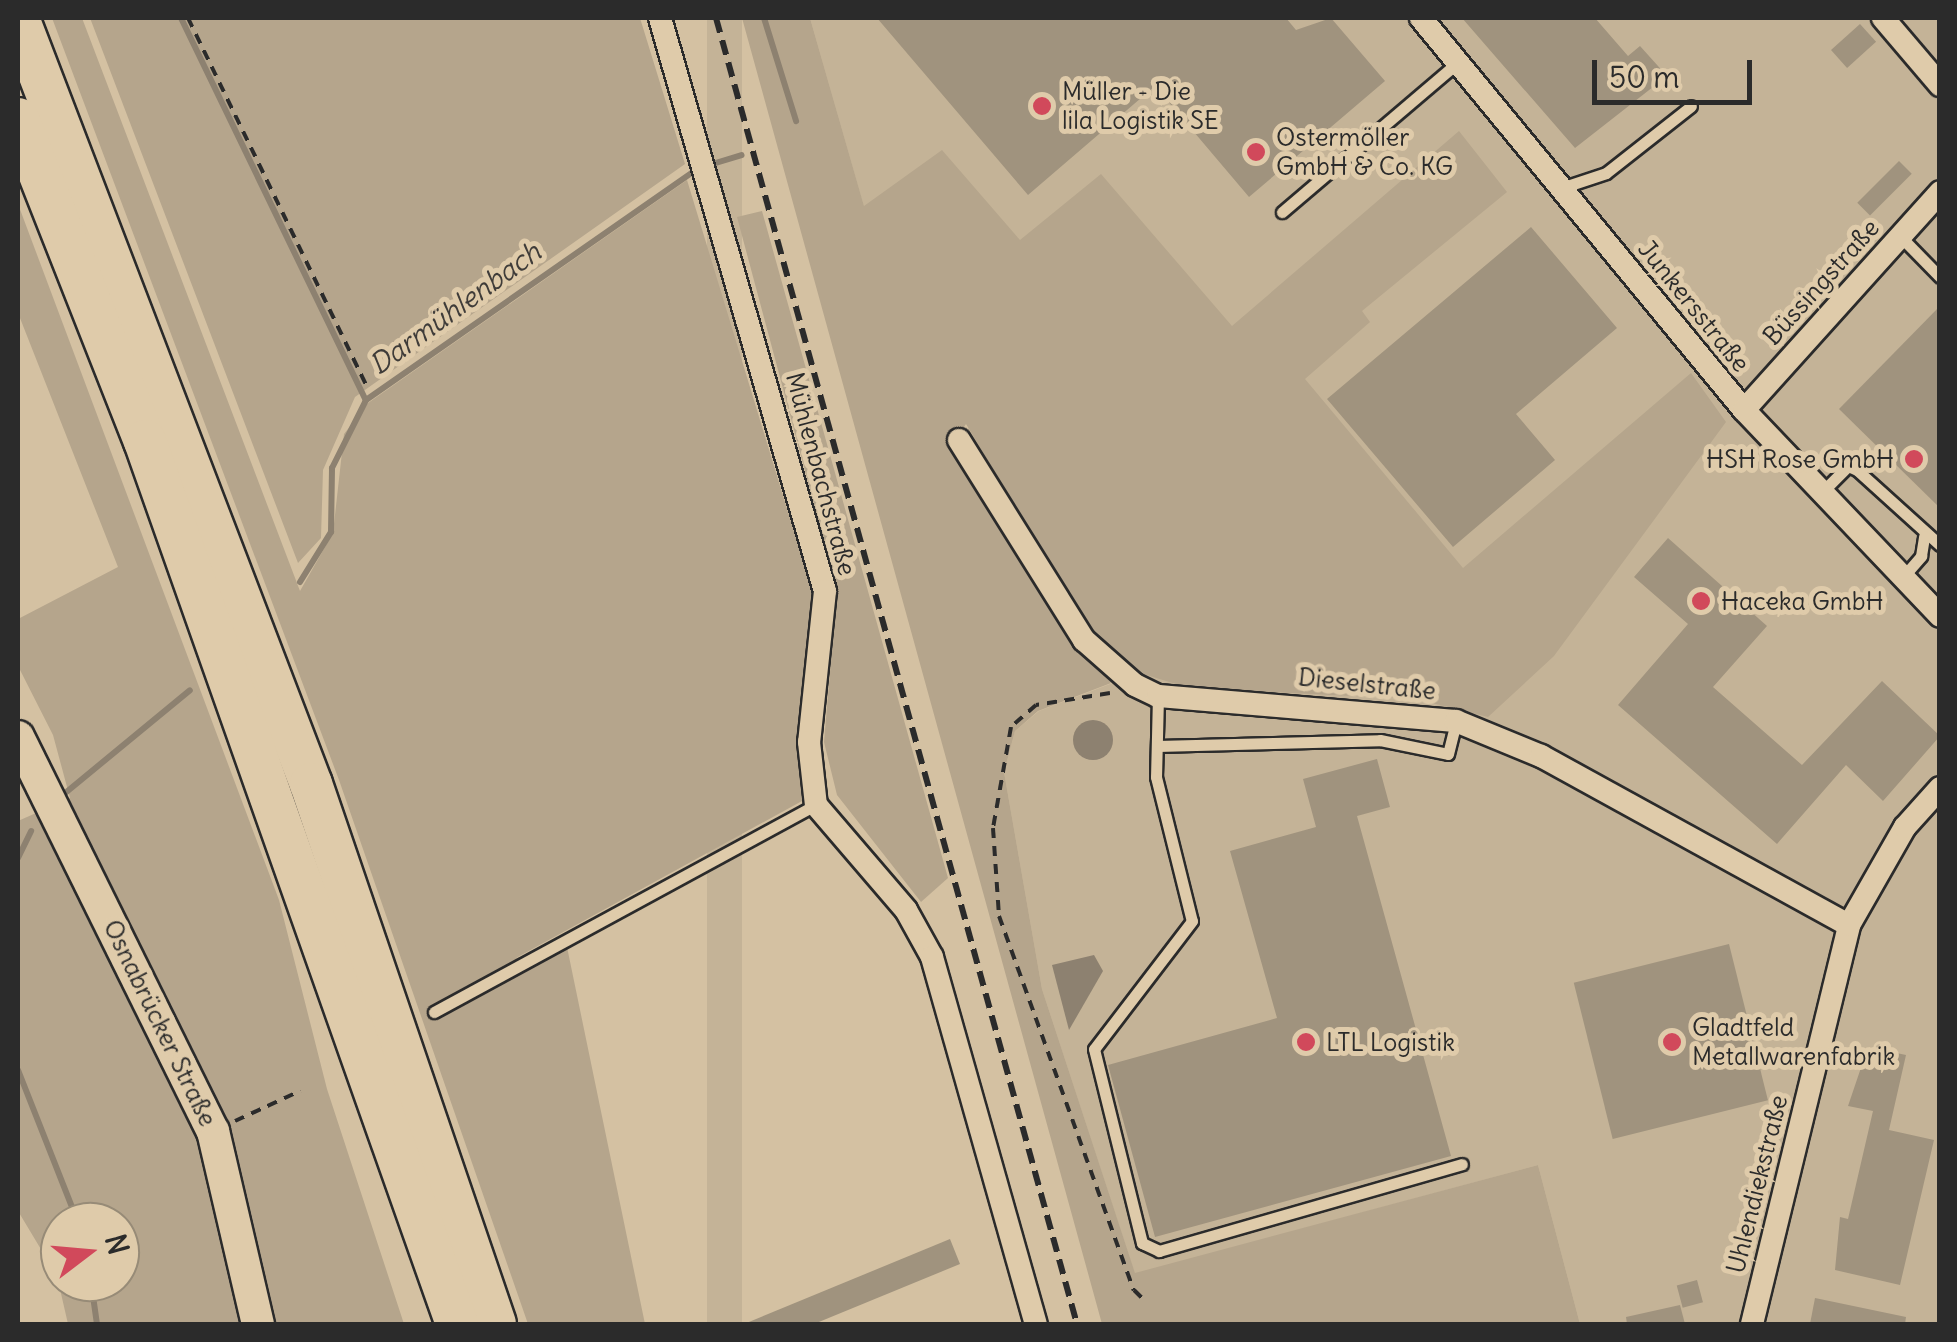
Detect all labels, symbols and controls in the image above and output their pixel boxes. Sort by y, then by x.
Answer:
scale bar [1597,40,1757,102]
text: 50 m [1609,58,1679,96]
place label: Müller - Die lila Logistik SE [1062,77,1219,136]
marker: Müller - Die lila Logistik SE [1031,95,1053,117]
place label: Ostermöller GmbH & Co. KG [1276,123,1453,182]
marker: Ostermöller GmbH & Co. KG [1245,141,1267,163]
street label: Büssingstraße [1757,213,1885,351]
street label: Junkersstraße [1632,234,1756,378]
water label: Darmühlenbach [363,235,547,381]
street label: Mühlenbachstraße [779,369,863,579]
place label: HSH Rose GmbH [1706,444,1894,474]
marker: HSH Rose GmbH [1903,448,1925,470]
place label: Haceka GmbH [1721,586,1883,616]
marker: Haceka GmbH [1690,590,1712,612]
street label: Dieselstraße [1297,662,1437,706]
street label: Osnabrücker Straße [97,915,223,1131]
place label: Gladtfeld Metallwarenfabrik [1692,1013,1895,1072]
place label: LTL Logistik [1326,1027,1455,1057]
marker: LTL Logistik [1295,1031,1317,1053]
marker: Gladtfeld Metallwarenfabrik [1661,1031,1683,1053]
street label: Uhlendiekstraße [1720,1092,1794,1276]
north arrow [40,1202,140,1302]
text: N [97,1230,137,1259]

